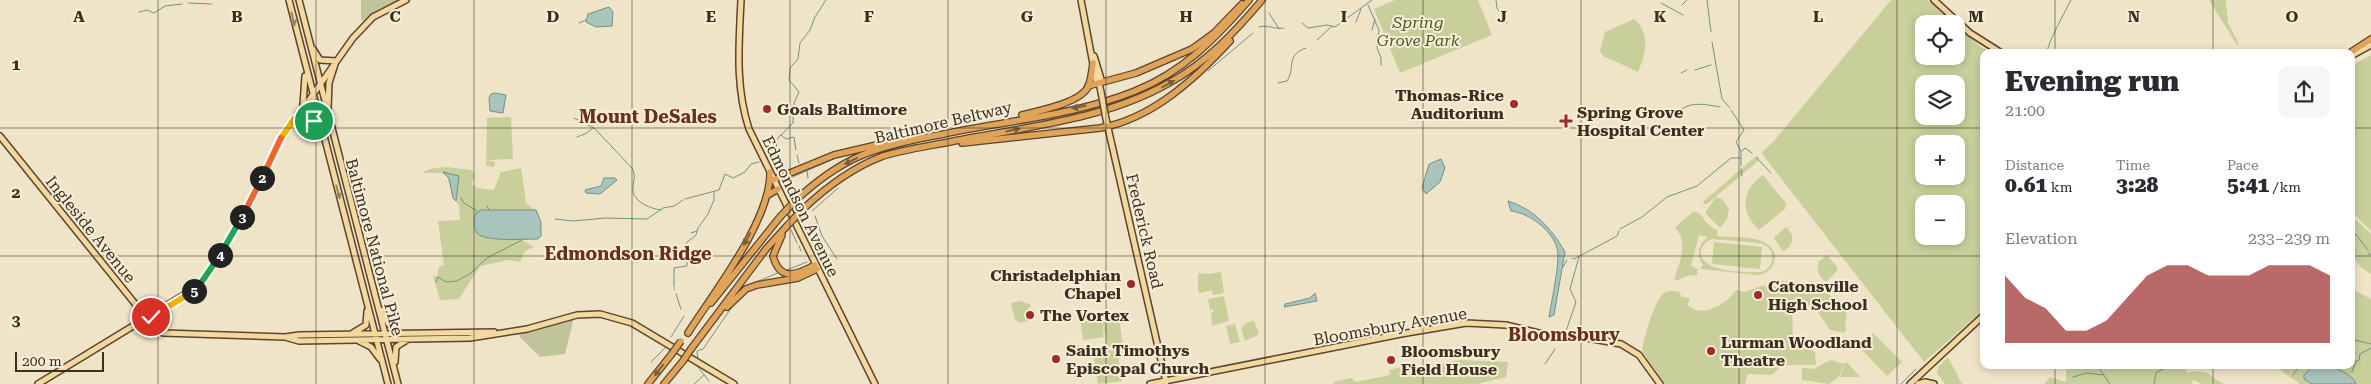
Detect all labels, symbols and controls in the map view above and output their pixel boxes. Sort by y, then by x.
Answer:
text: A [73,7,85,26]
text: B [231,7,243,26]
text: C [389,7,401,26]
text: D [547,7,560,26]
text: E [706,7,716,26]
text: F [864,7,874,26]
text: G [1021,7,1034,26]
text: H [1179,7,1193,26]
text: I [1341,7,1347,26]
text: J [1497,7,1507,26]
text: K [1654,7,1667,26]
text: L [1813,7,1823,26]
text: M [1968,7,1984,26]
text: N [2128,7,2140,26]
text: O [2286,7,2299,26]
one-way arrow [289,12,297,27]
park label: Spring Grove Park [1377,13,1460,50]
map controls [1915,15,1965,245]
button: locate [1915,15,1965,65]
text: 1 [12,55,21,74]
text: Evening run [2005,65,2179,98]
button: share [2278,66,2330,118]
button: layers [1915,75,1965,125]
one-way arrow [1160,80,1175,88]
place label: Thomas-Rice Auditorium [1395,86,1505,123]
street label: Baltimore Beltway [873,97,1014,148]
marker: Thomas-Rice Auditorium [1508,98,1520,110]
pin [293,100,335,142]
place label: Goals Baltimore [777,100,907,119]
text: 21:00 [2005,101,2045,120]
marker: Goals Baltimore [761,103,773,115]
place label: Spring Grove Hospital Center [1577,103,1704,140]
one-way arrow [1070,104,1086,112]
district label: Mount DeSales [579,106,717,127]
icon: arrive [300,107,328,135]
marker: Spring Grove Hospital Center [1559,114,1573,128]
one-way arrow [1005,125,1021,133]
street label: Edmondson Avenue [758,133,843,280]
button: + [1915,135,1965,185]
street label: Baltimore National Pike [342,156,407,338]
one-way arrow [844,157,859,165]
text: Distance [2005,157,2064,173]
text: Time [2116,157,2150,173]
text: Pace [2227,157,2259,173]
pin: 2 [250,166,274,190]
text: 2 [259,170,266,186]
street label: Ingleside Avenue [42,172,140,287]
street label: Frederick Road [1122,172,1167,291]
text: 0.61 [2005,173,2047,197]
text: 3:28 [2116,173,2158,197]
text: 5:41 [2227,173,2269,197]
text: km [2047,179,2072,195]
text: /km [2269,179,2301,195]
text: 2 [12,183,21,202]
one-way arrow [334,184,342,200]
button: − [1915,195,1965,245]
pin: 3 [230,204,254,230]
text: 3 [239,209,246,225]
text: Elevation [2005,229,2078,248]
text: 233–239 m [2248,229,2330,248]
one-way arrow [743,232,751,246]
pin: 4 [208,242,232,268]
district label: Edmondson Ridge [544,243,712,264]
text: 4 [217,247,224,263]
place label: Christadelphian Chapel [990,266,1122,303]
place label: Catonsville High School [1768,277,1868,314]
pin: 5 [182,278,206,304]
marker: Christadelphian Chapel [1125,278,1137,290]
text: 5 [191,283,198,299]
marker: Catonsville High School [1752,289,1764,301]
pin [130,296,172,338]
icon: check [137,303,165,331]
street label: Bloomsbury Avenue [1312,304,1469,349]
place label: The Vortex [1040,306,1129,325]
marker: The Vortex [1024,309,1036,321]
text: 3 [12,311,21,330]
district label: Bloomsbury [1508,324,1620,345]
place label: Lurman Woodland Theatre [1721,333,1872,370]
place label: Saint Timothys Episcopal Church [1066,341,1210,378]
place label: Bloomsbury Field House [1401,342,1501,379]
marker: Lurman Woodland Theatre [1705,345,1717,357]
scale bar [15,349,104,372]
text: 200 m [22,353,62,369]
marker: Saint Timothys Episcopal Church [1050,353,1062,365]
marker: Bloomsbury Field House [1385,354,1397,366]
one-way arrow [654,363,665,376]

